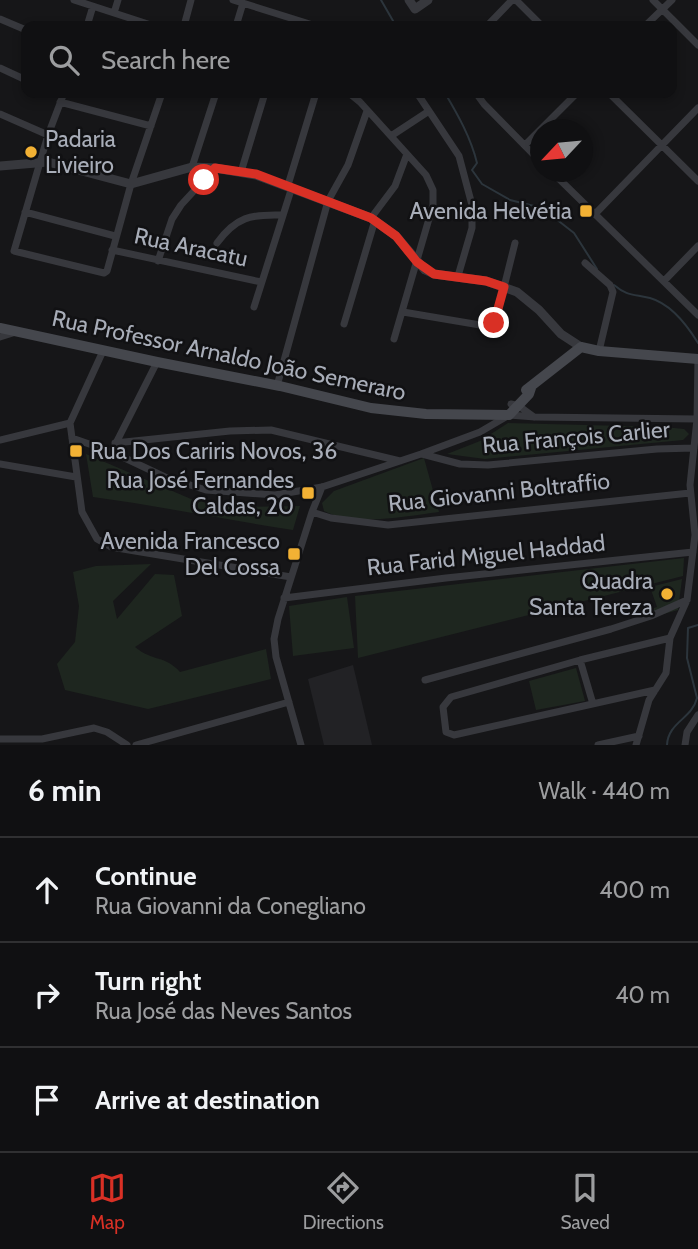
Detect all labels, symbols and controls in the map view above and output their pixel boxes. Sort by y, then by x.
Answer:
search box [21,21,677,98]
icon: search [45,41,83,79]
text: Search here [101,44,230,76]
north arrow [530,119,593,182]
place label: Padaria Livieiro [45,125,116,179]
marker: Padaria Livieiro [23,144,39,160]
route start [188,164,219,195]
place label: Avenida Helvétia [410,197,572,225]
marker: Avenida Helvétia [578,203,594,219]
street label: Rua Aracatu [132,221,250,273]
street label: Rua Professor Arnaldo João Semeraro [50,304,408,406]
route end [478,307,509,338]
street label: Rua François Carlier [481,415,672,459]
place label: Rua Dos Cariris Novos, 36 [90,437,337,465]
marker: Rua Dos Cariris Novos, 36 [68,443,84,459]
place label: Rua José Fernandes Caldas, 20 [107,466,294,520]
street label: Rua Giovanni Boltraffio [387,466,611,518]
marker: Rua José Fernandes Caldas, 20 [300,485,316,501]
place label: Avenida Francesco Del Cossa [101,527,280,581]
street label: Rua Farid Miguel Haddad [366,529,606,581]
marker: Avenida Francesco Del Cossa [286,546,302,562]
place label: Quadra Santa Tereza [529,567,653,621]
marker: Quadra Santa Tereza [659,586,675,602]
text: 6 min [28,772,101,809]
text: Walk · 440 m [539,777,670,805]
text: Continue [95,860,197,892]
icon: ahead [28,871,66,909]
text: 400 m [599,876,670,904]
text: Rua Giovanni da Conegliano [95,892,366,920]
text: Turn right [95,965,201,997]
icon: right [28,976,66,1014]
text: 40 m [615,981,670,1009]
text: Rua José das Neves Santos [95,997,352,1025]
icon: arrive [28,1081,66,1119]
text: Arrive at destination [95,1084,320,1116]
tab: Map [88,1169,126,1234]
tab: Directions [303,1169,384,1234]
tab: Saved [560,1169,610,1234]

